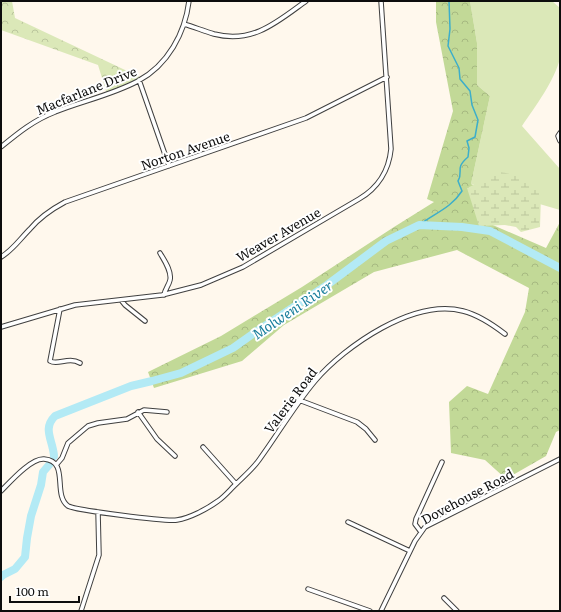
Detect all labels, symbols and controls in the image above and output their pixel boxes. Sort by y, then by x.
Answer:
street label: Macfarlane Drive [33,61,139,119]
street label: Norton Avenue [138,126,232,174]
street label: Weaver Avenue [232,202,324,266]
water label: Molweni River [248,274,337,343]
street label: Valerie Road [259,363,321,437]
street label: Dovehouse Road [417,464,517,528]
scale bar [10,578,79,604]
text: 100 m [16,582,49,600]

